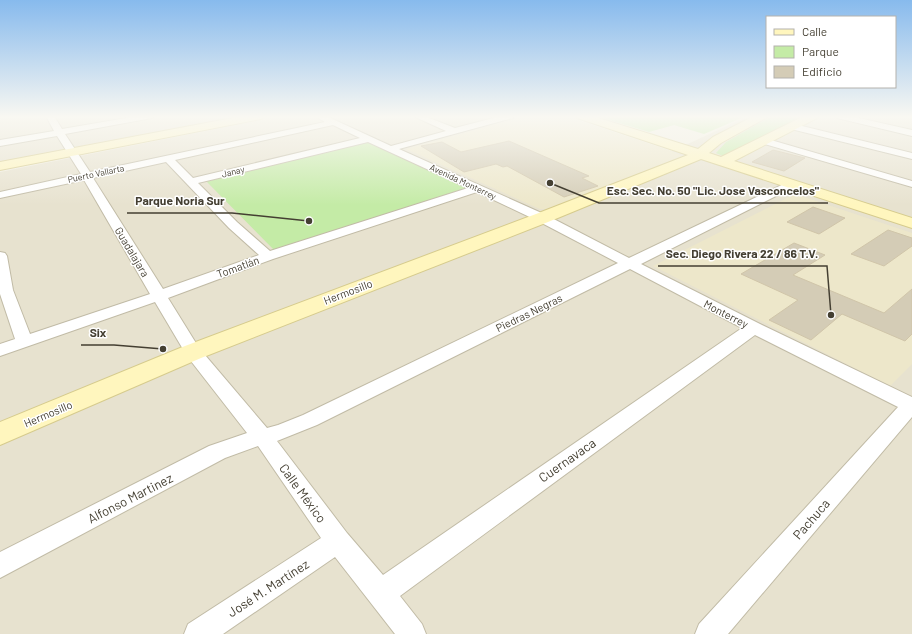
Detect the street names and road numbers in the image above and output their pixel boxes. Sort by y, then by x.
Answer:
street label: Avenida Monterrey [428,161,498,202]
street label: Puerto Vallarta [67,162,125,185]
street label: Janay [220,163,246,180]
street label: Guadalajara [112,224,152,279]
street label: Tomatlán [215,253,261,280]
street label: Hermosillo [322,276,374,307]
street label: Piedras Negras [493,291,564,334]
street label: Monterrey [702,297,751,330]
street label: Hermosillo [22,398,74,430]
street label: Cuernavaca [535,434,599,486]
street label: Calle México [276,460,330,526]
street label: Alfonso Martinez [85,470,175,526]
street label: Pachuca [789,495,833,543]
street label: José M. Martínez [224,556,312,620]

